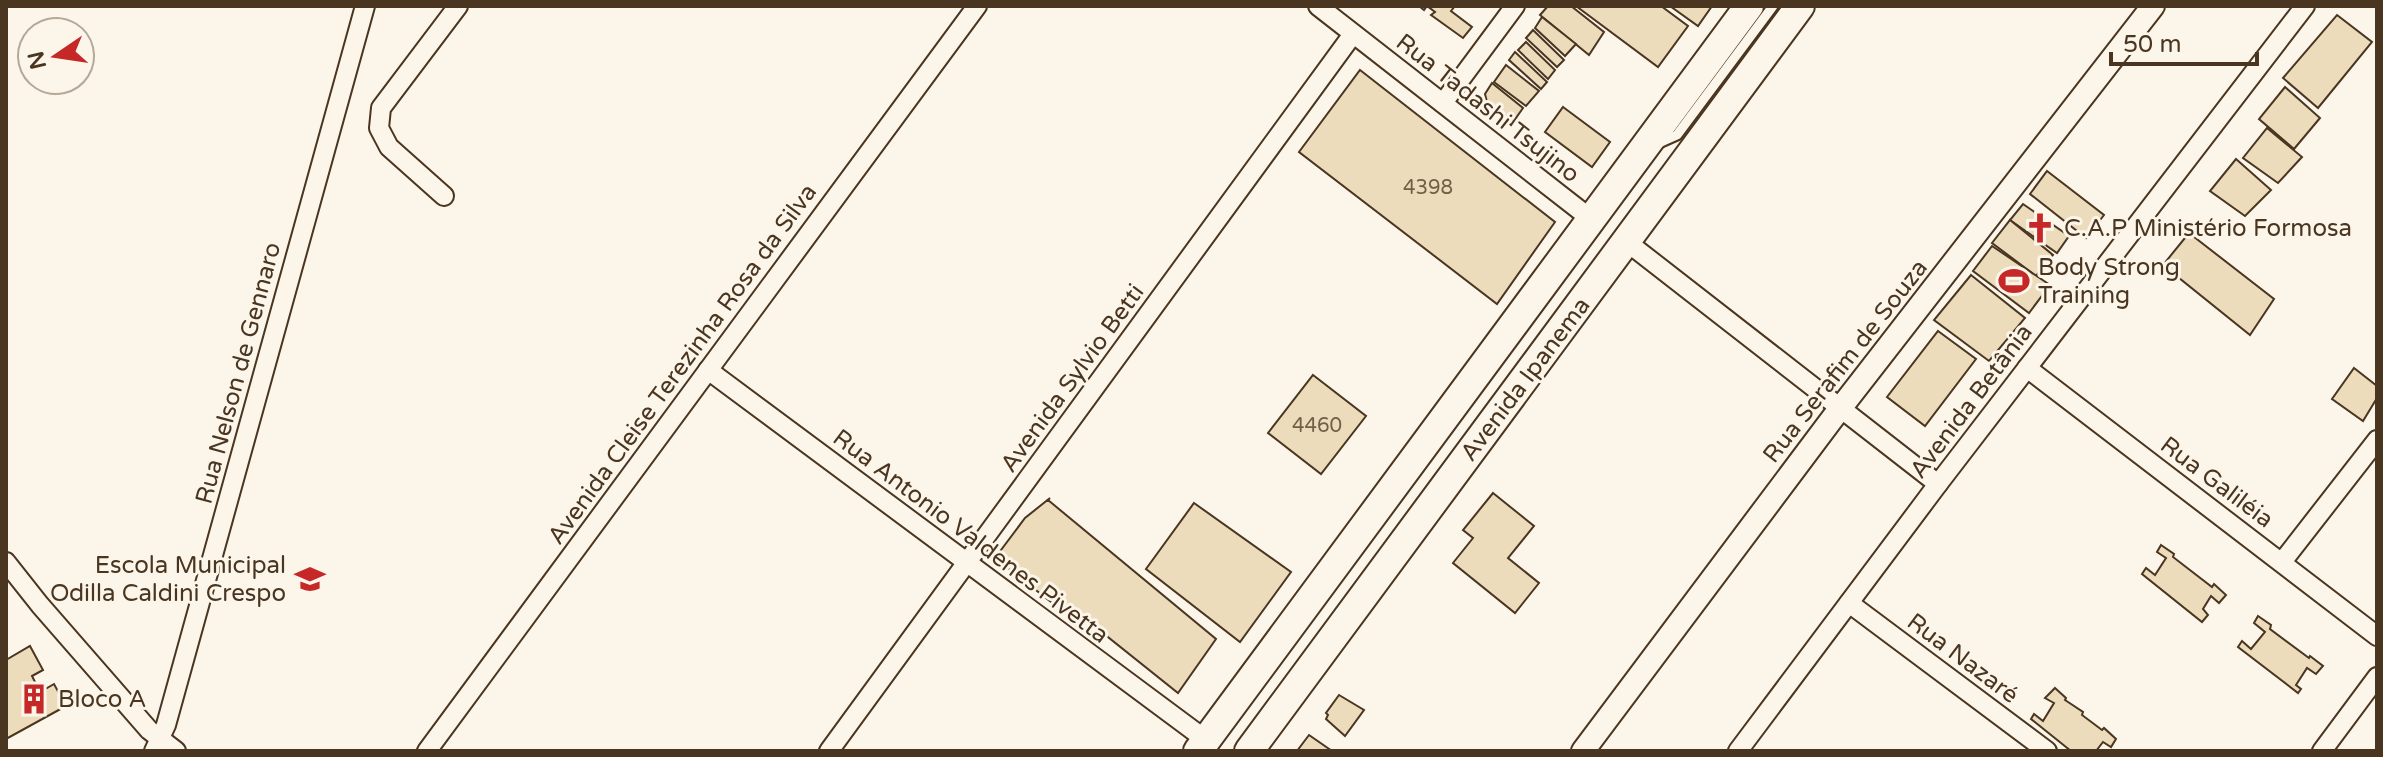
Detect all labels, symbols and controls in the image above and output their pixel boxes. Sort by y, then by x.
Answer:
north arrow [16,16,96,96]
scale bar [2111,16,2257,66]
street label: Rua Tadashi Tsujino [1390,28,1585,189]
text: 50 m [2123,30,2181,59]
text: N [23,49,52,72]
house number: 4398 [1403,176,1453,200]
street label: Avenida Cleise Terezinha Rosa da Silva [542,178,823,550]
church icon: C.A.P Ministério Formosa [2023,211,2057,245]
place label: C.A.P Ministério Formosa [2064,214,2352,243]
street label: Rua Nelson de Gennaro [190,239,287,507]
place label: Body Strong Training [2038,253,2180,310]
street label: Rua Serafim de Souza [1757,254,1934,469]
sports icon: Body Strong Training [1997,264,2031,298]
street label: Avenida Sylvio Betti [994,279,1150,478]
street label: Avenida Ipanema [1454,292,1596,467]
street label: Avenida Betânia [1904,319,2039,484]
house number: 4460 [1292,414,1342,438]
street label: Rua Antonio Valdenes Pivetta [827,423,1114,650]
street label: Rua Galiléia [2154,430,2279,534]
place label: Escola Municipal Odilla Caldini Crespo [50,551,286,608]
school or university icon: Escola Municipal Odilla Caldini Crespo [293,562,327,596]
street label: Rua Nazaré [1901,607,2024,710]
building icon: Bloco A [17,682,51,716]
place label: Bloco A [58,685,146,714]

